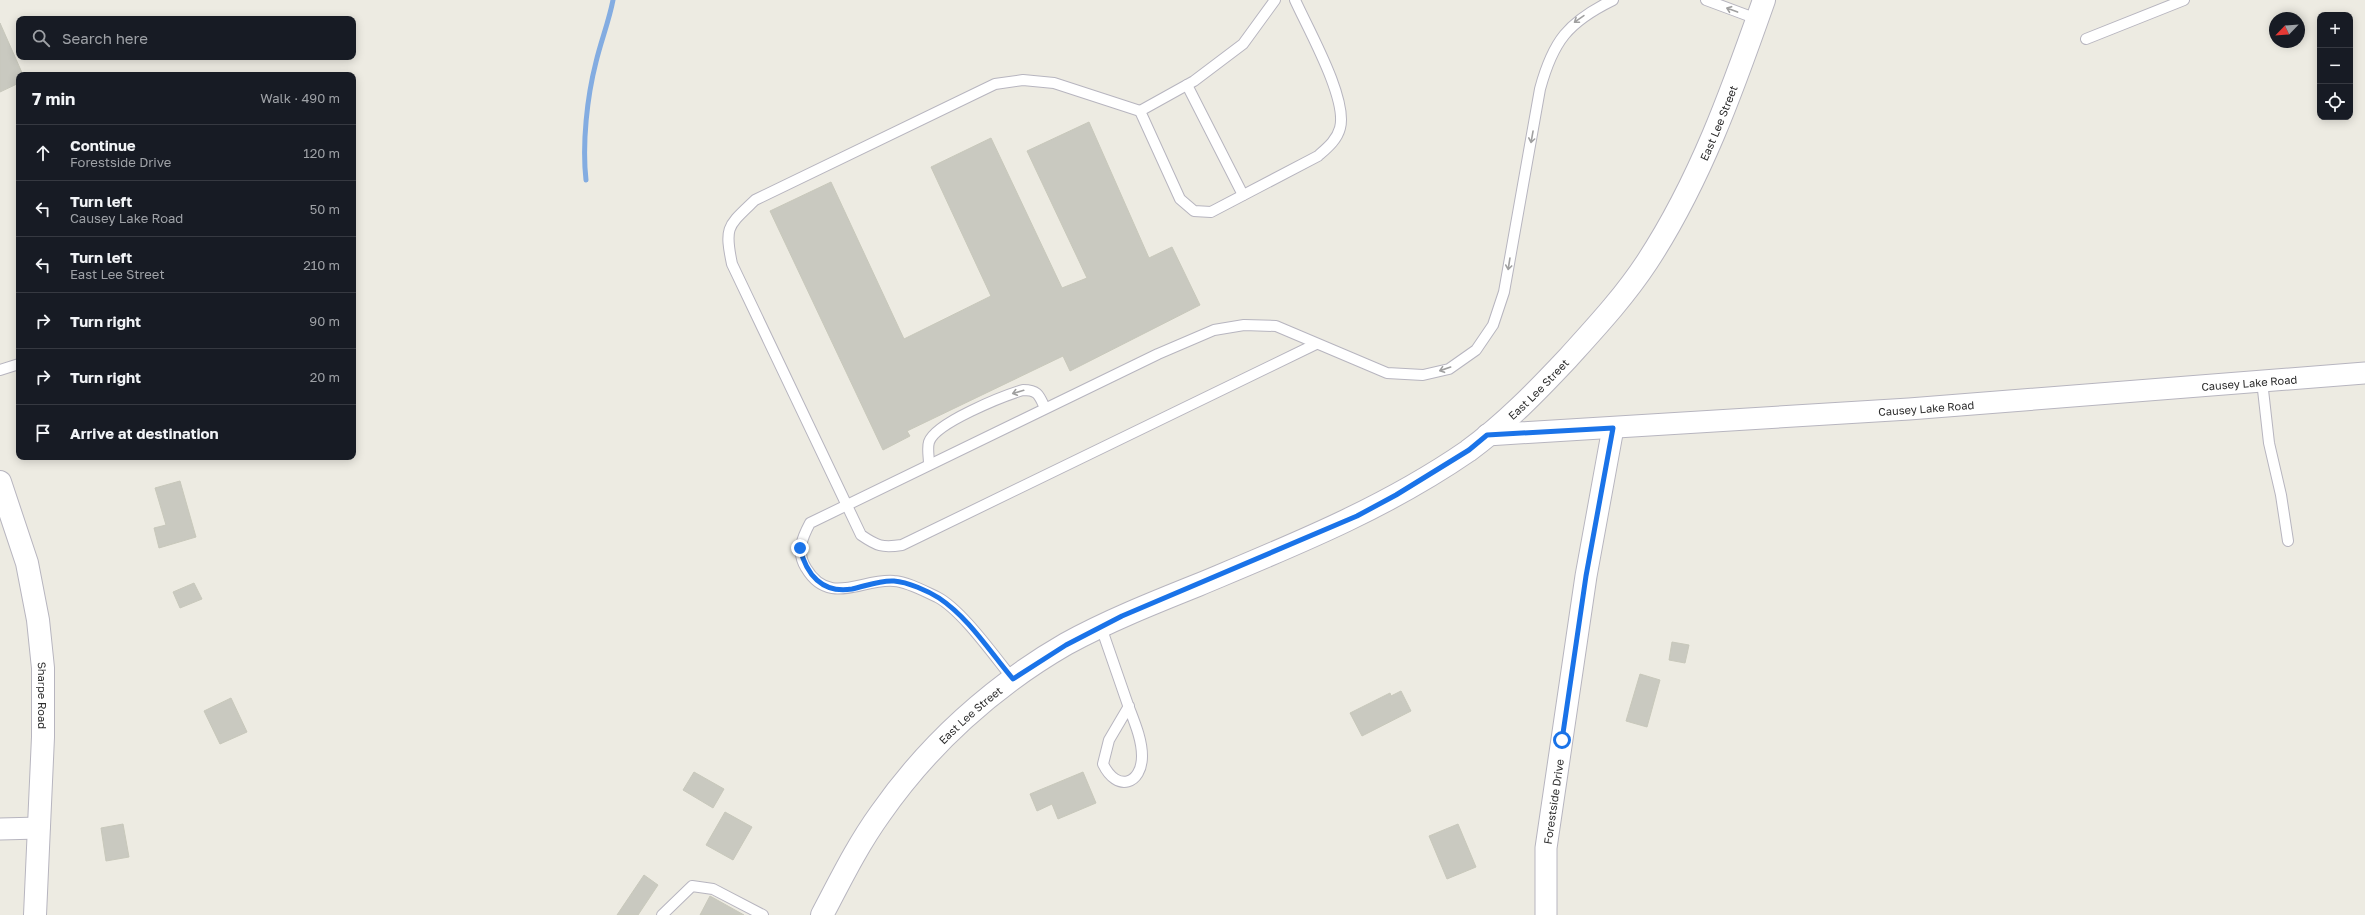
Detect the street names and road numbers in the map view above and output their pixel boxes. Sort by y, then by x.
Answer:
street label: East Lee Street [1697,83,1739,162]
street label: East Lee Street [1505,356,1571,422]
street label: Causey Lake Road [2201,372,2298,392]
street label: Causey Lake Road [1878,397,1975,417]
street label: Sharpe Road [36,661,50,729]
street label: East Lee Street [936,683,1004,746]
street label: Forestside Drive [1540,758,1566,845]

